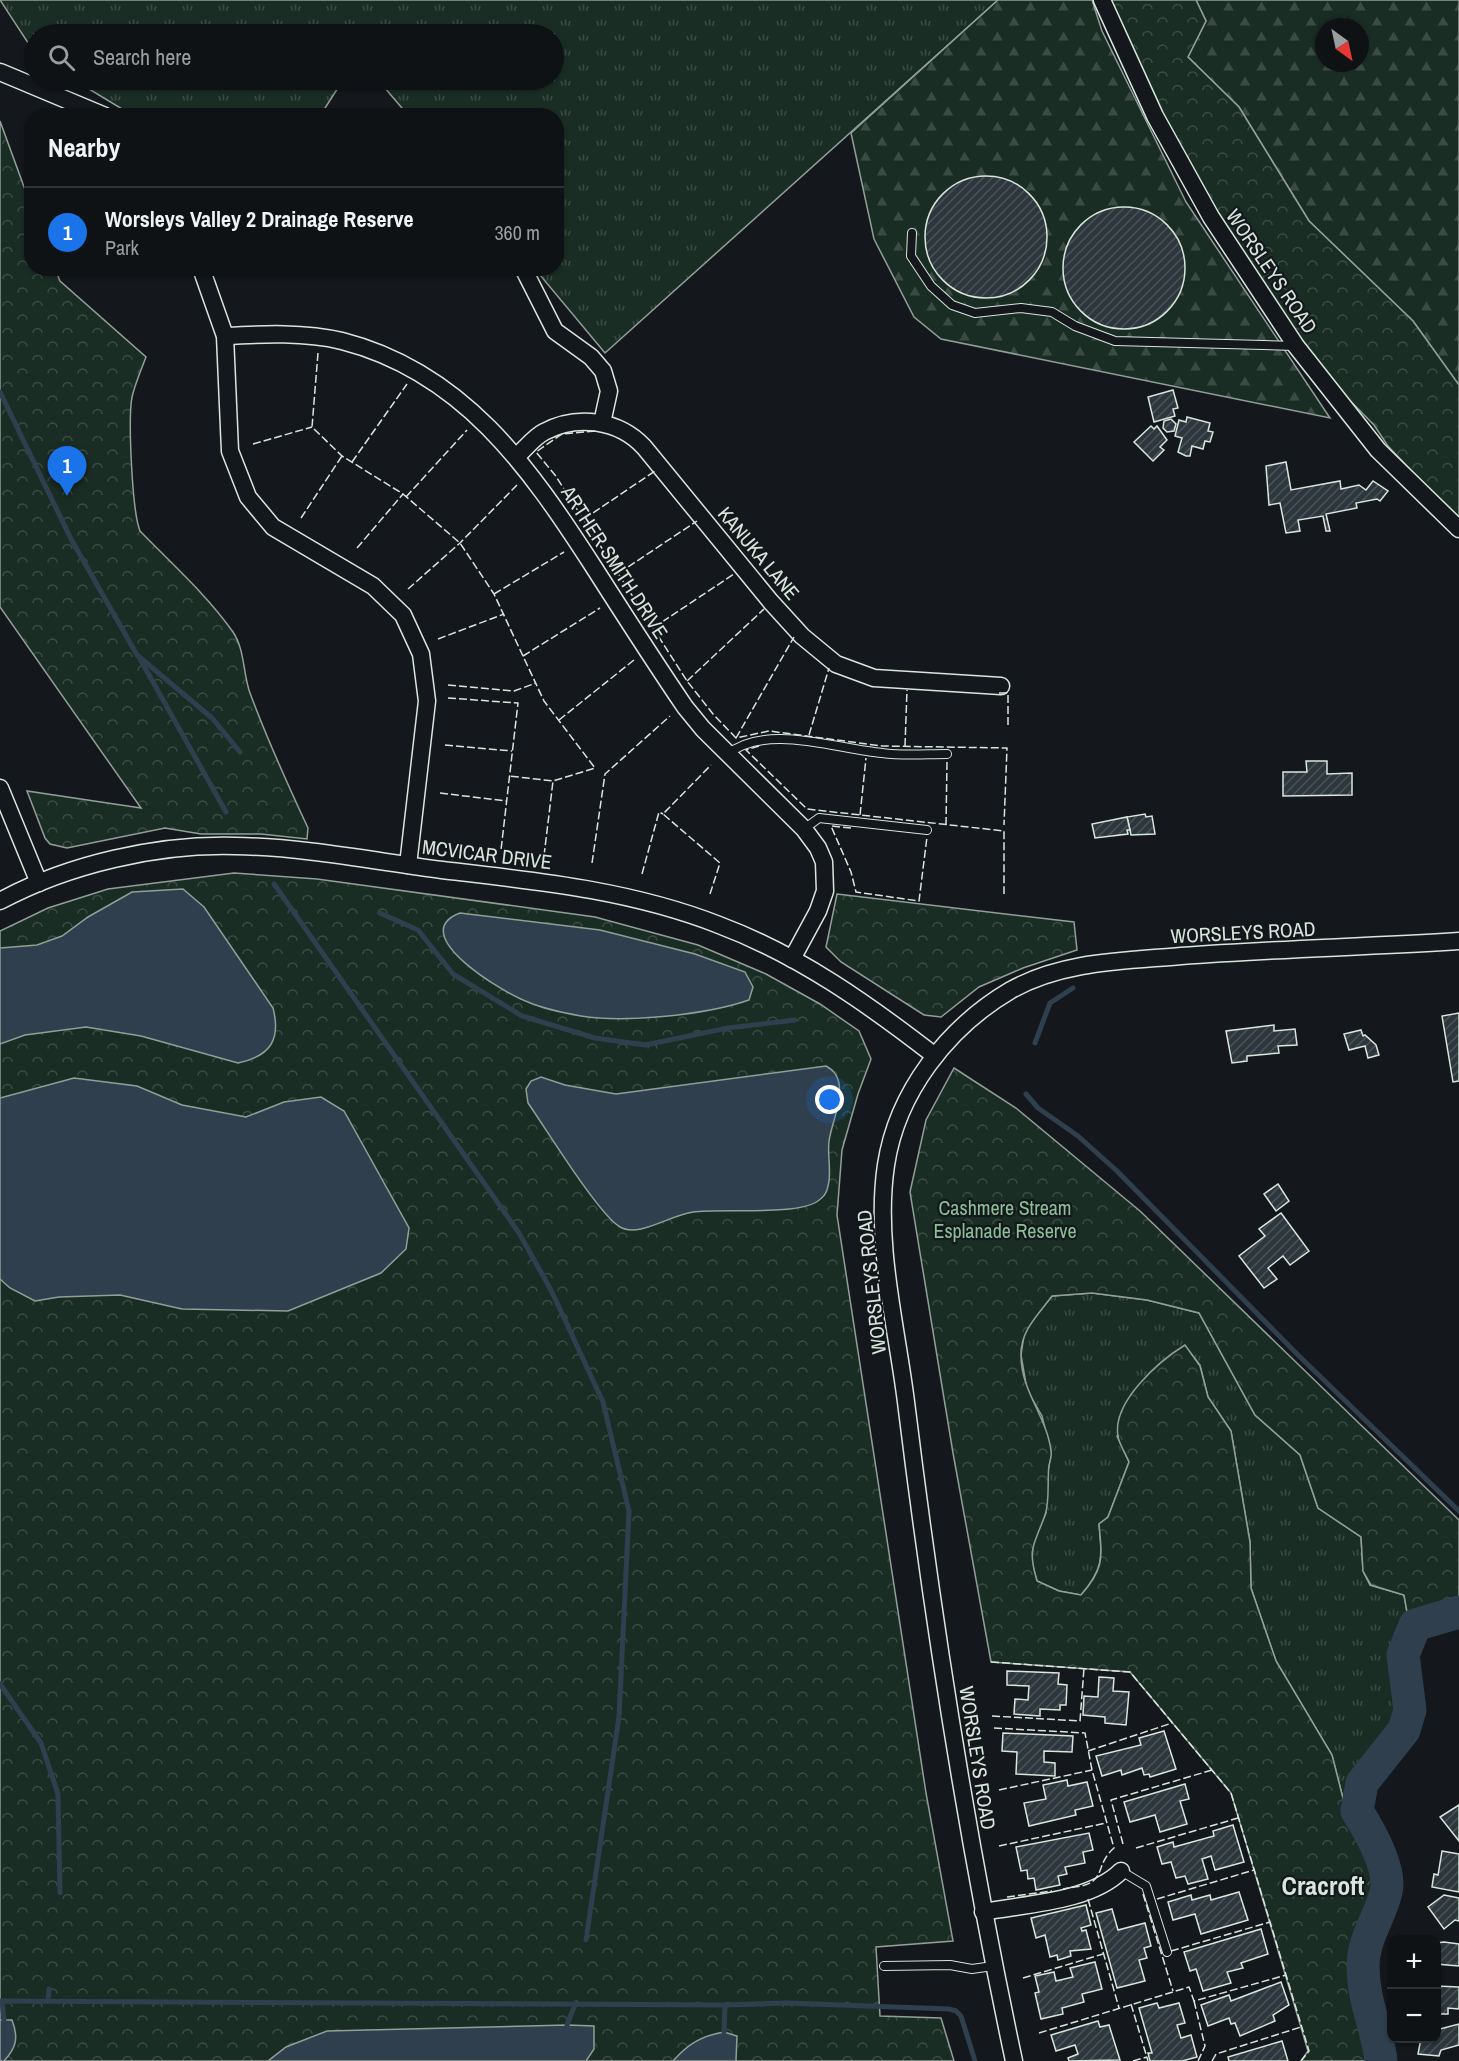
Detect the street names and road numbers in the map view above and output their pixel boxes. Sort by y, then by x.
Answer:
street label: WORSLEYS ROAD [1220,203,1324,339]
street label: ARTHER SMITH DRIVE [555,479,675,644]
street label: KANUKA LANE [712,501,806,605]
street label: MCVICAR DRIVE [421,833,553,875]
street label: WORSLEYS ROAD [1170,915,1316,949]
street label: WORSLEYS ROAD [850,1209,892,1355]
street label: WORSLEYS ROAD [953,1684,1003,1832]

